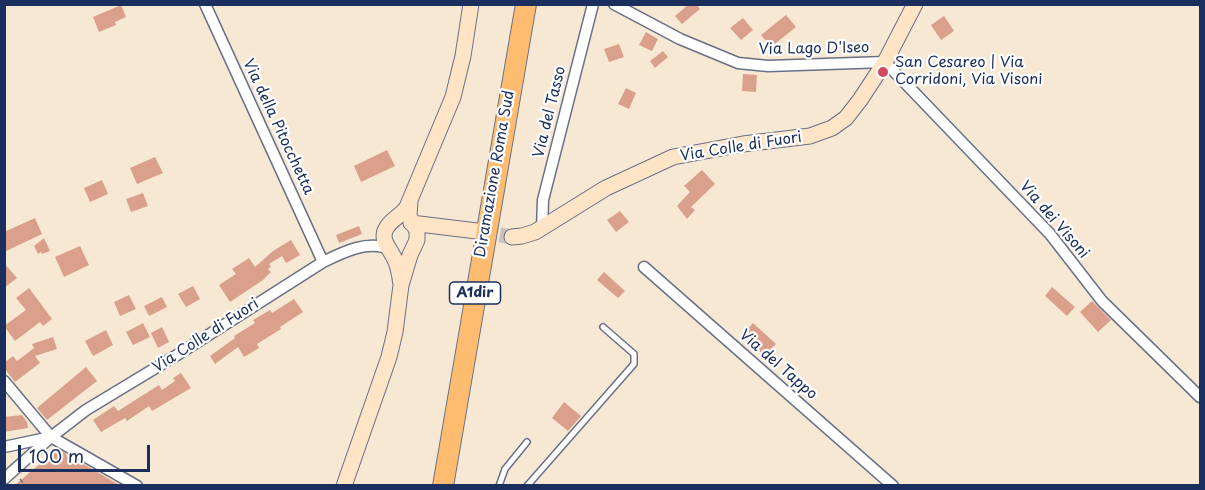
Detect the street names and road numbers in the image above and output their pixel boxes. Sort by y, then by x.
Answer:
street label: Via Lago D'Iseo [759,39,869,59]
street label: Via della Pitocchetta [239,56,317,198]
street label: Via del Tasso [530,64,570,160]
street label: Diramazione Roma Sud [471,89,519,259]
street label: Via Colle di Fuori [679,129,803,165]
street label: Via dei Visoni [1015,178,1093,262]
road number: A1dir [450,282,500,304]
street label: Via Colle di Fuori [150,295,262,377]
street label: Via del Tappo [735,326,821,404]

